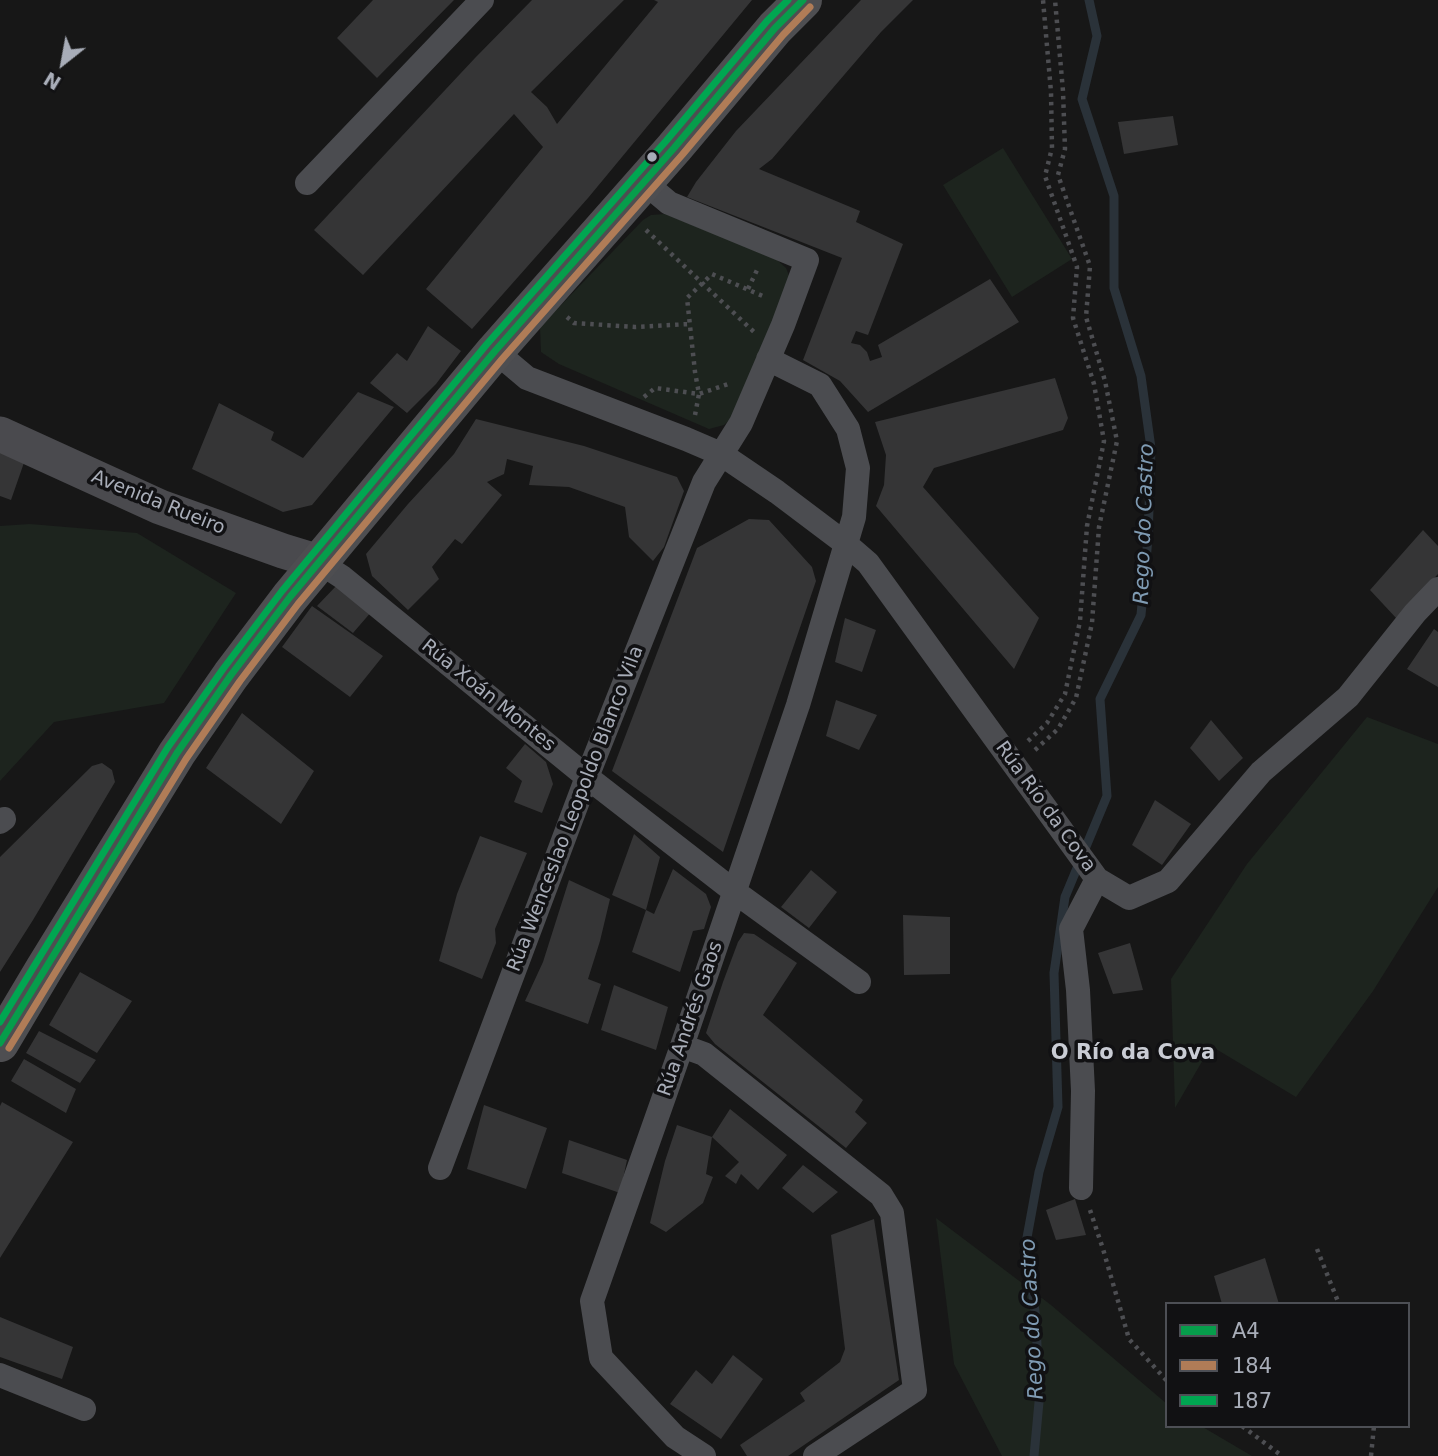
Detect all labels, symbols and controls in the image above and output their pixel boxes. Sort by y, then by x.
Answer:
north arrow [28,28,98,98]
text: N [40,67,65,95]
unlabelled marker [645,150,659,164]
water label: Rego do Castro [1130,443,1160,605]
street label: Avenida Rueiro [88,466,228,540]
street label: Rúa Xoán Montes [417,635,559,757]
street label: Rúa Wenceslao Leopoldo Blanco Vila [503,643,649,975]
street label: Rúa Río da Cova [990,737,1100,877]
street label: Rúa Andrés Gaos [654,939,728,1099]
district label: O Río da Cova [1051,1041,1215,1067]
water label: Rego do Castro [1016,1238,1050,1400]
legend [1165,1302,1410,1428]
text: A4 [1232,1319,1260,1343]
text: 184 [1232,1354,1272,1378]
text: 187 [1232,1389,1272,1413]

